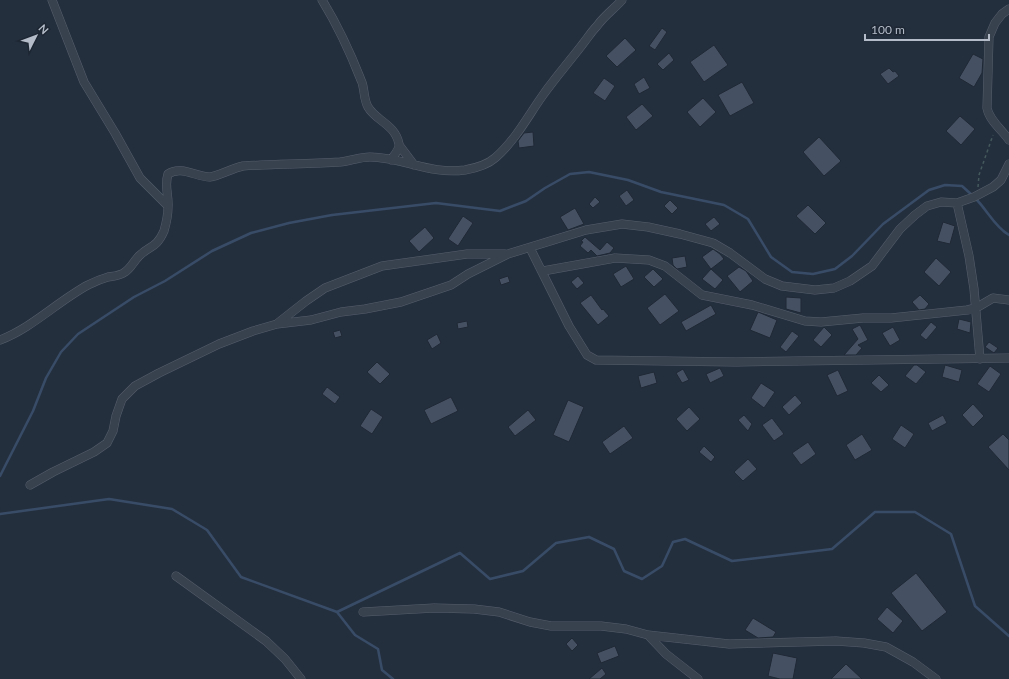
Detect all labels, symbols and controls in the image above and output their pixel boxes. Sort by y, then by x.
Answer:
north arrow [16,16,56,56]
scale bar [865,16,989,42]
text: N [36,21,51,36]
text: 100 m [871,22,905,37]

